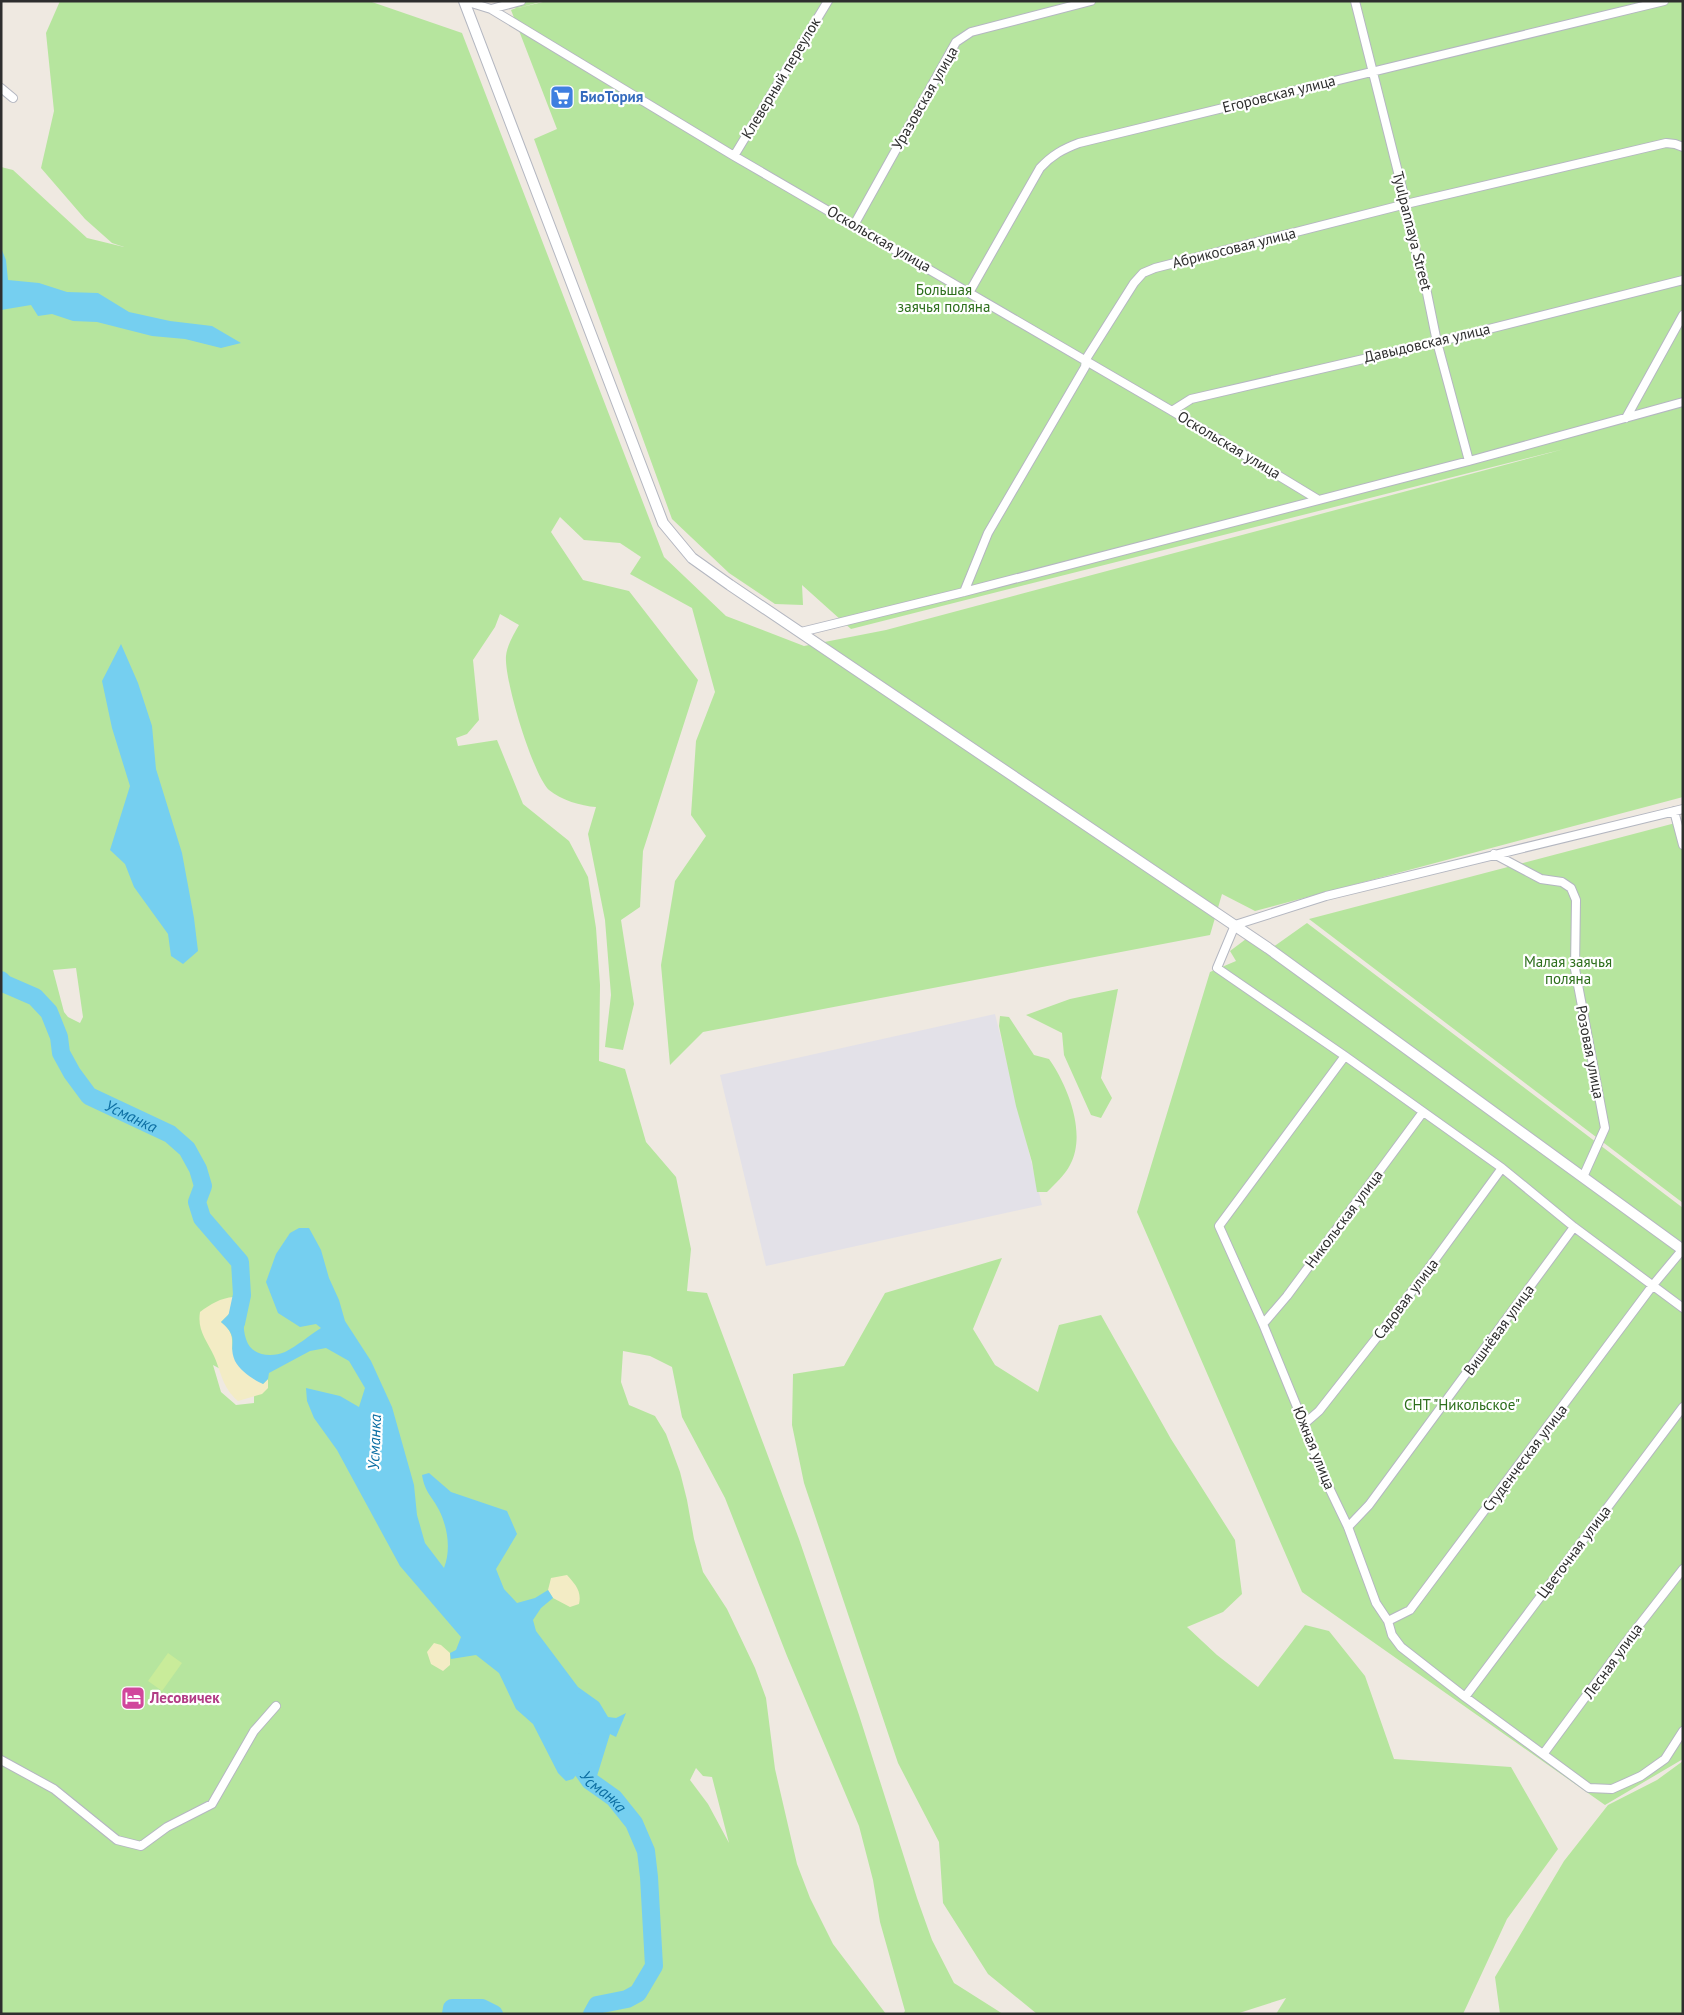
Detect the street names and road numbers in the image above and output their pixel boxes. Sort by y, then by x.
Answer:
street label: Клеверный переулок [737,13,825,142]
street label: Уразовская улица [887,43,962,153]
street label: Егоровская улица [1220,70,1337,117]
street label: Tyulpannaya Street [1389,169,1436,292]
street label: Оскольская улица [824,201,935,276]
street label: Абрикосовая улица [1170,223,1298,272]
street label: Давыдовская улица [1362,319,1492,366]
street label: Оскольская улица [1174,406,1284,483]
street label: Розовая улица [1572,1004,1609,1100]
street label: Никольская улица [1300,1166,1387,1272]
street label: Садовая улица [1369,1254,1442,1343]
street label: Вишнёвая улица [1459,1280,1538,1379]
street label: Студенческая улица [1478,1400,1571,1515]
street label: Южная улица [1289,1403,1340,1492]
street label: Цветочная улица [1532,1502,1615,1602]
street label: Лесная улица [1578,1619,1646,1703]

